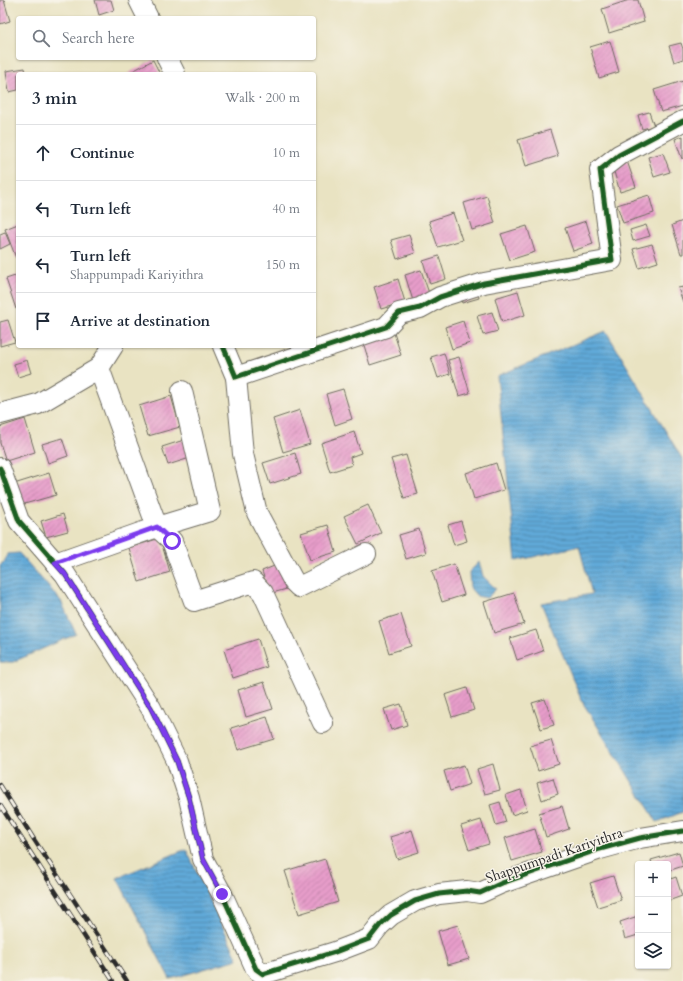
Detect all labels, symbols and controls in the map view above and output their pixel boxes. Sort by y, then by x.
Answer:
search box [16,16,316,60]
icon: search [30,27,52,49]
text: Search here [62,28,135,48]
text: 3 min [32,87,77,110]
text: Walk · 200 m [225,89,300,107]
icon: ahead [32,142,54,164]
text: Continue [70,143,135,163]
text: 10 m [272,144,300,162]
icon: left [32,198,54,220]
text: Turn left [70,199,131,219]
text: 40 m [272,200,300,218]
text: Turn left [70,246,131,266]
icon: left [32,254,54,276]
text: 150 m [266,256,300,274]
text: Shappumpadi Kariyithra [70,266,204,284]
icon: arrive [32,310,54,332]
text: Arrive at destination [70,311,210,331]
route start [163,532,181,550]
street label: Shappumpadi Kariyithra [483,823,625,888]
map controls [635,861,671,969]
button: + [635,861,671,897]
route end [213,885,231,903]
button: − [635,897,671,933]
button: layers [635,933,671,969]

